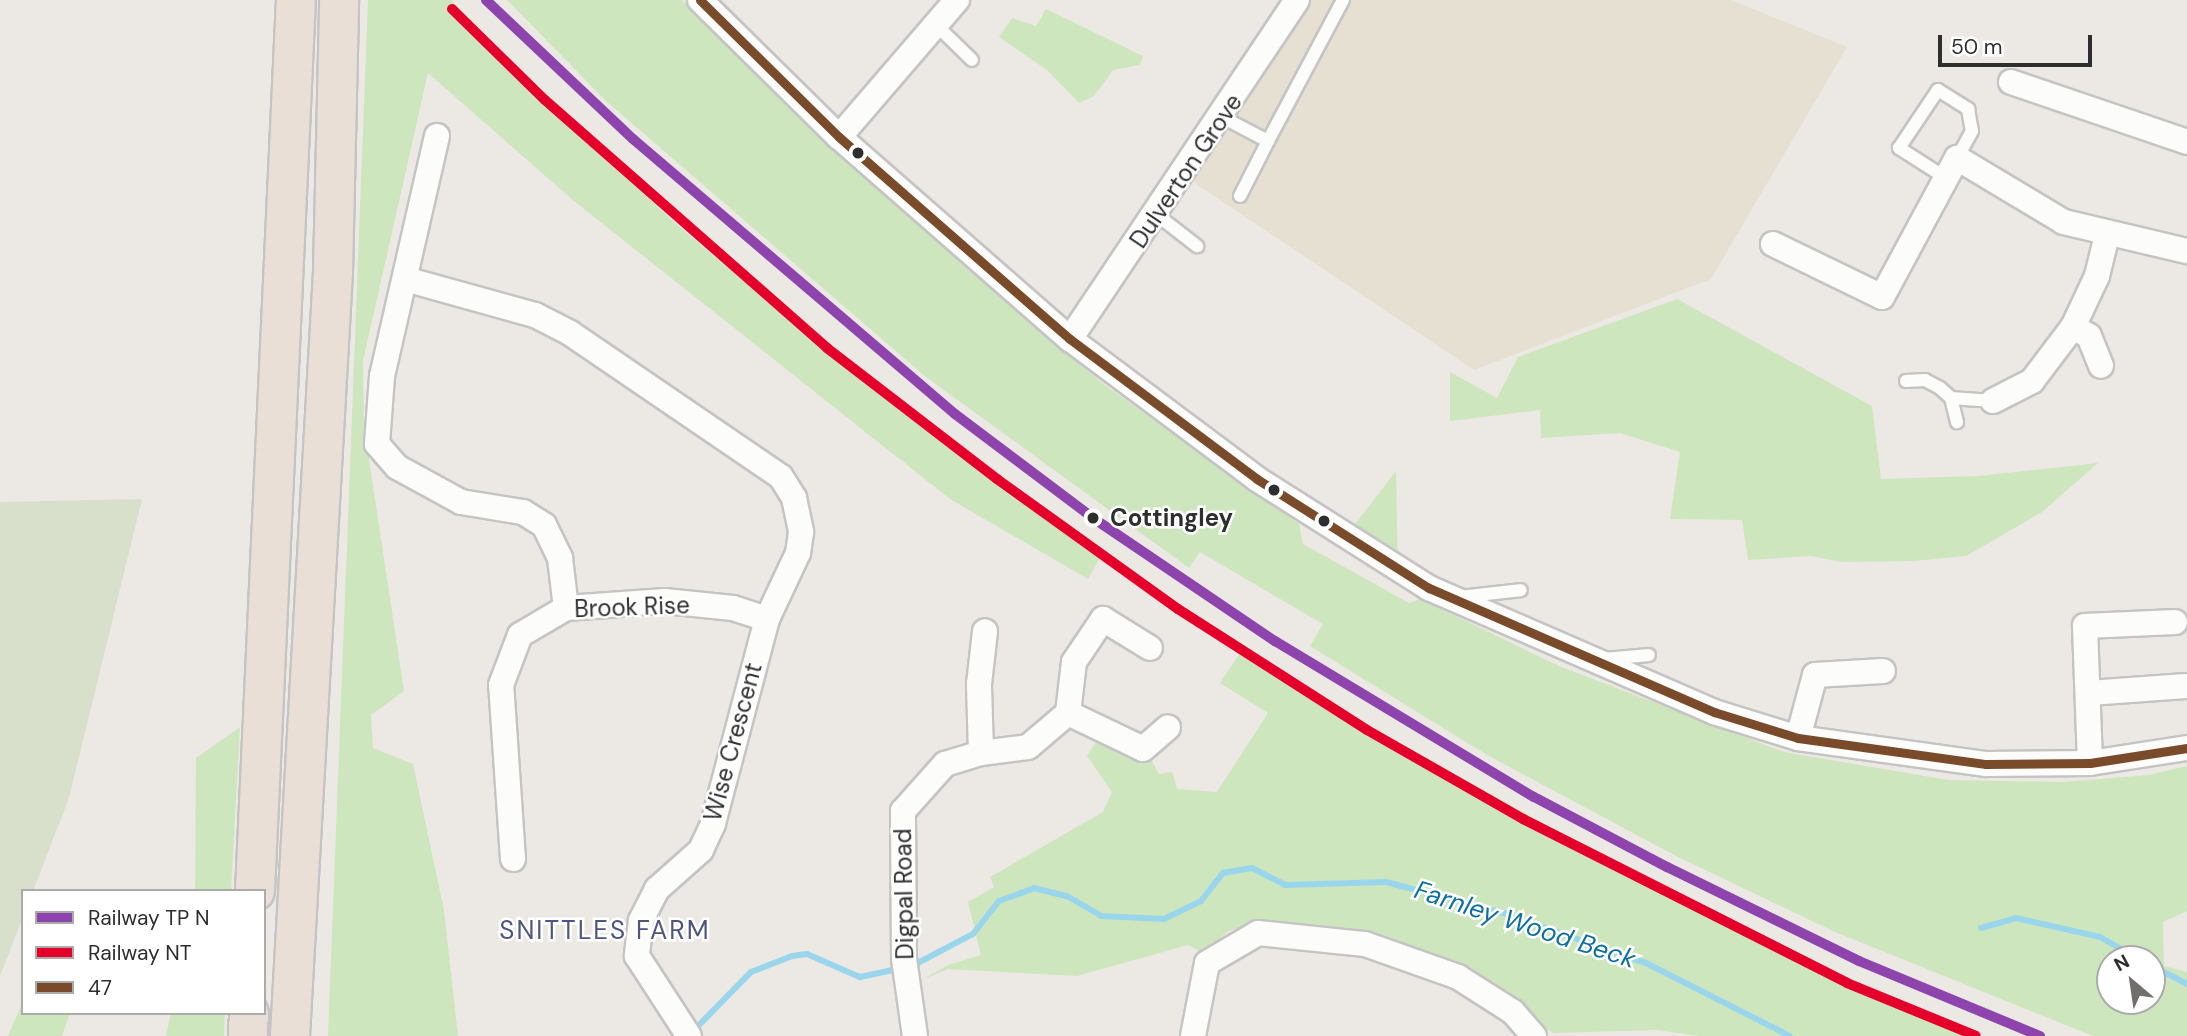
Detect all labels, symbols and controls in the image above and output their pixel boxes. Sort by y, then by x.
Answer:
scale bar [1942,21,2096,65]
text: 50 m [1951,33,2002,61]
street label: Dulverton Grove [1124,89,1248,253]
unlabelled marker [851,146,865,160]
unlabelled marker [1267,483,1281,497]
place label: Cottingley [1110,504,1233,532]
marker: Cottingley [1082,507,1104,529]
unlabelled marker [1317,514,1331,528]
street label: Brook Rise [574,591,690,623]
street label: Wise Crescent [698,660,768,824]
street label: Digpal Road [888,828,920,960]
water label: Farnley Wood Beck [1410,874,1640,976]
legend [21,889,266,1015]
text: Railway TP N [88,904,209,932]
district label: SNITTLES FARM [501,915,709,947]
text: Railway NT [88,939,192,967]
north arrow [2096,945,2166,1015]
text: N [2109,949,2134,977]
text: 47 [88,974,112,1002]

